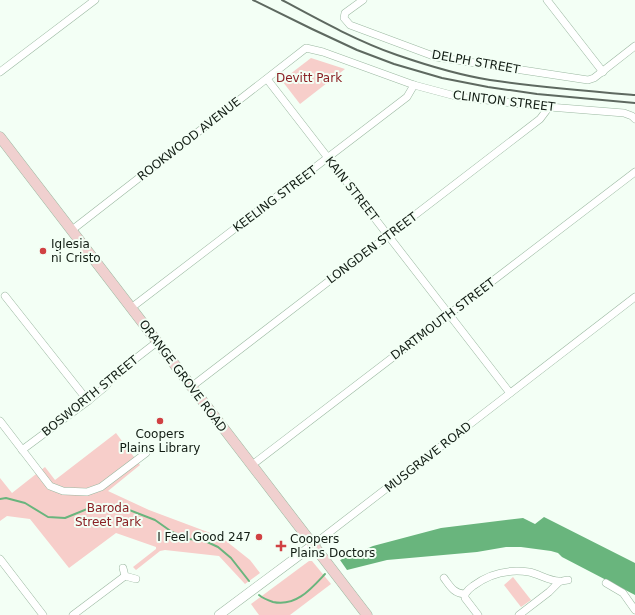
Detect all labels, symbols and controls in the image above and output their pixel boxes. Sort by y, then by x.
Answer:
street label: DELPH STREET [431,47,522,77]
park label: Devitt Park [276,71,342,85]
street label: CLINTON STREET [452,88,557,114]
street label: ROOKWOOD AVENUE [135,94,243,184]
street label: KAIN STREET [322,154,382,225]
street label: KEELING STREET [230,163,320,235]
street label: LONGDEN STREET [324,209,420,287]
place label: Iglesia ni Cristo [51,237,101,265]
marker: Iglesia ni Cristo [38,246,48,256]
street label: DARTMOUTH STREET [388,275,498,363]
street label: ORANGE GROVE ROAD [136,317,230,435]
street label: BOSWORTH STREET [39,352,141,439]
marker: Coopers Plains Library [155,416,165,426]
street label: MUSGRAVE ROAD [382,419,474,495]
place label: Coopers Plains Library [120,427,200,455]
park label: Baroda Street Park [75,501,141,529]
place label: I Feel Good 247 [157,530,251,544]
marker: I Feel Good 247 [254,532,264,542]
place label: Coopers Plains Doctors [290,532,375,560]
marker: Coopers Plains Doctors [275,540,287,552]

